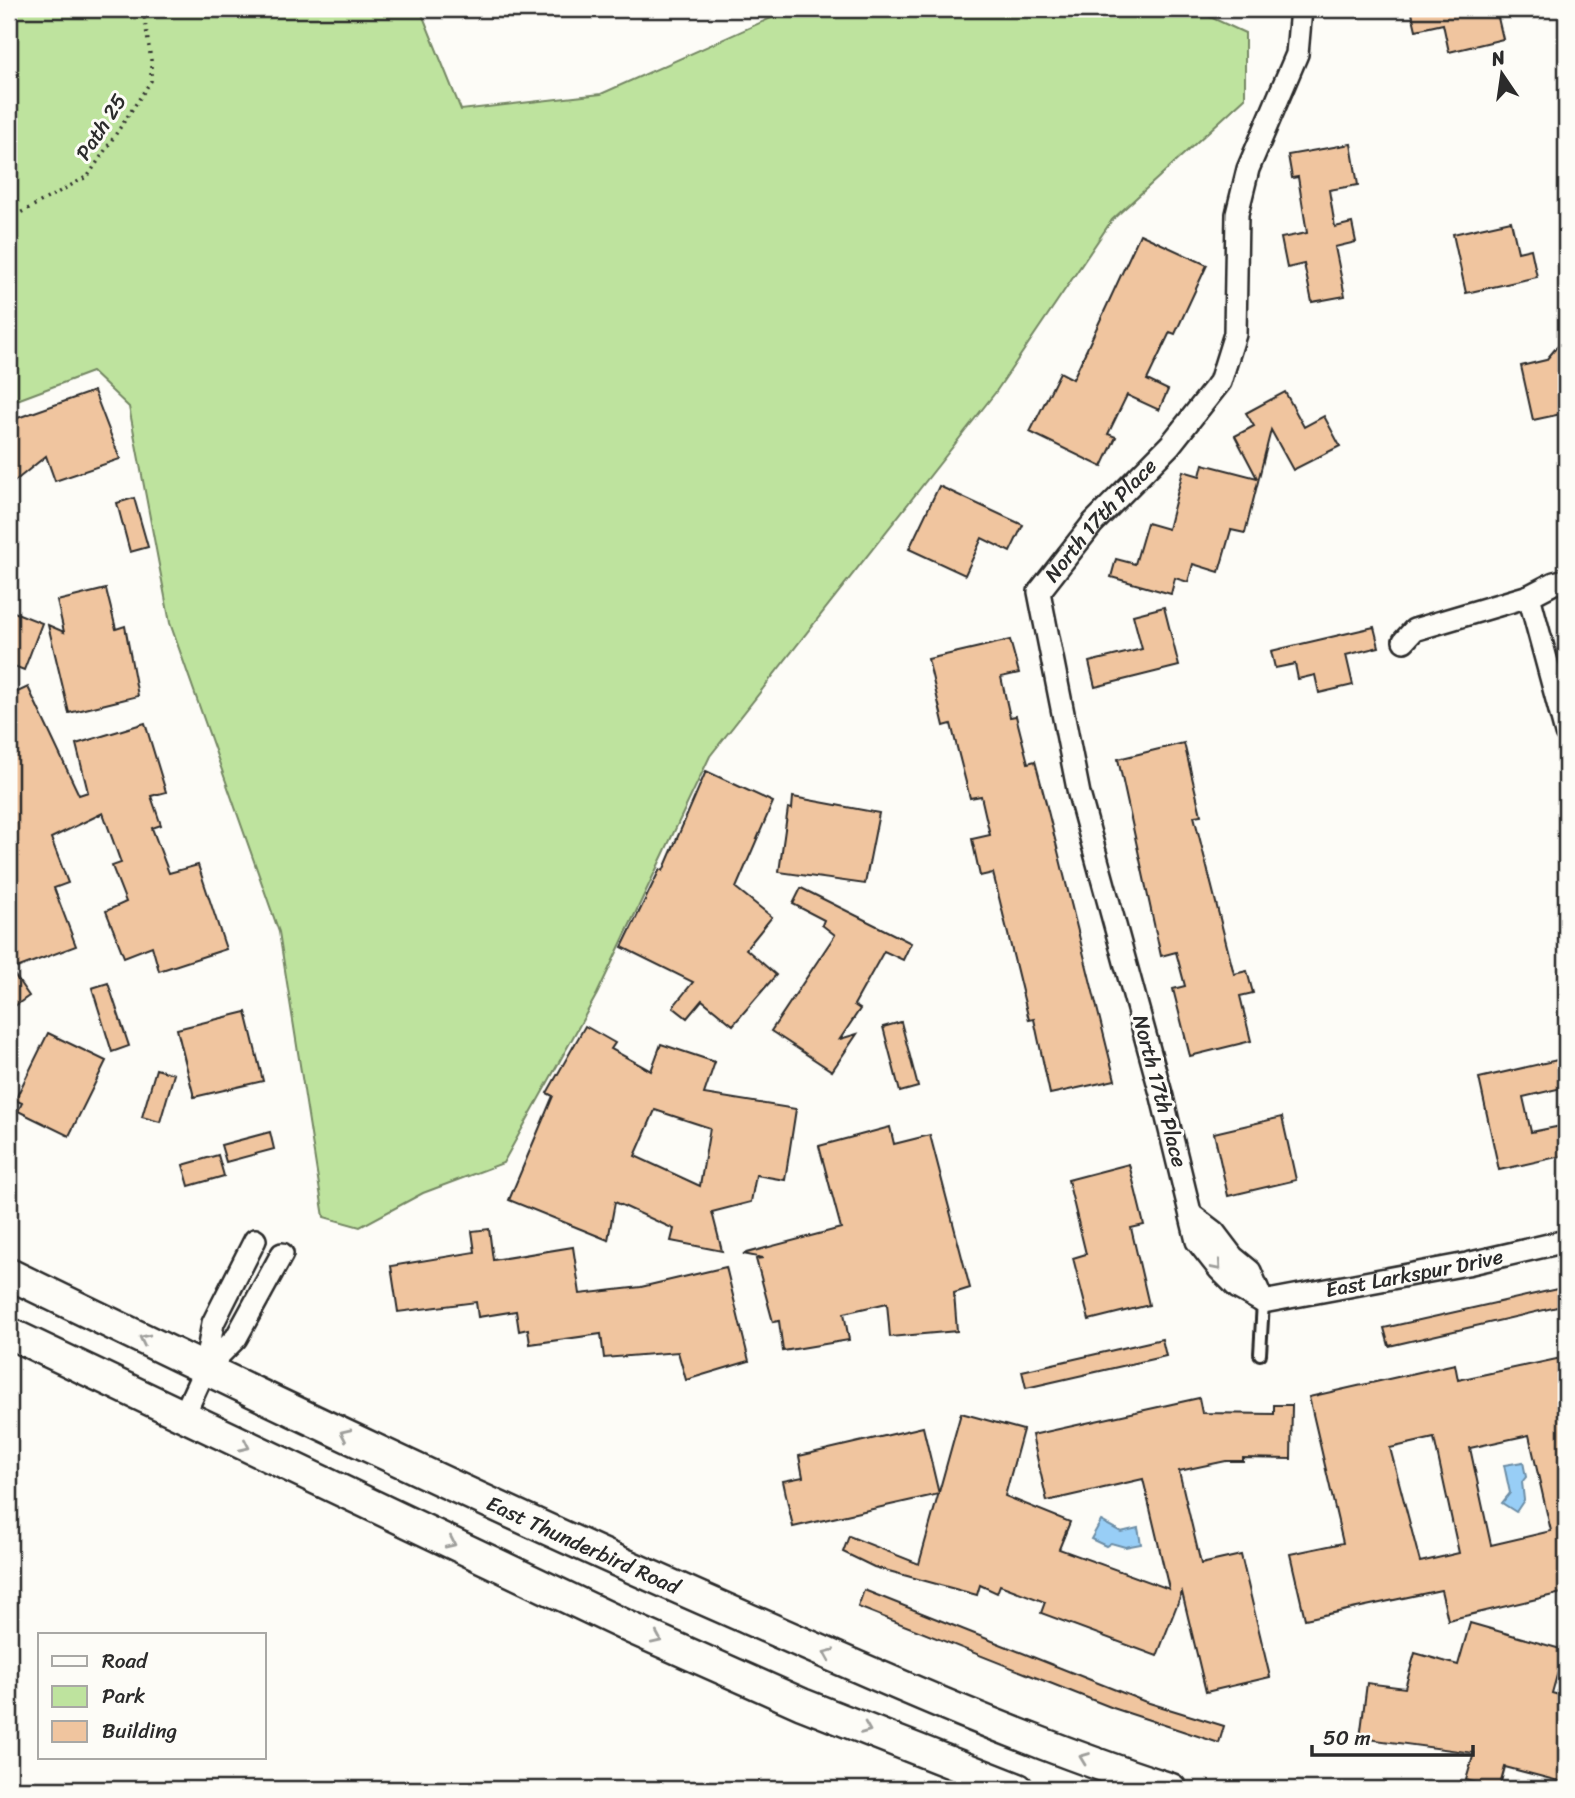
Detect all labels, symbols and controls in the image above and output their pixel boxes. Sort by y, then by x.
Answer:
north arrow [1466,38,1536,108]
text: N [1487,40,1509,76]
street label: Path 25 [65,86,137,168]
street label: North 17th Place [1034,449,1167,591]
street label: North 17th Place [1121,1010,1199,1172]
street label: East Larkspur Drive [1322,1237,1507,1309]
one-way arrow [1209,1258,1221,1271]
one-way arrow [139,1334,151,1348]
one-way arrow [340,1428,352,1442]
one-way arrow [238,1438,250,1452]
street label: East Thunderbird Road [480,1485,688,1606]
one-way arrow [444,1535,456,1549]
one-way arrow [650,1631,662,1645]
legend [38,1633,266,1759]
text: Road [102,1642,149,1680]
one-way arrow [822,1648,835,1662]
text: Park [102,1677,145,1715]
text: Building [102,1712,178,1750]
scale bar [1312,1714,1474,1758]
text: 50 m [1323,1719,1371,1757]
one-way arrow [860,1721,872,1735]
one-way arrow [1078,1753,1090,1767]

